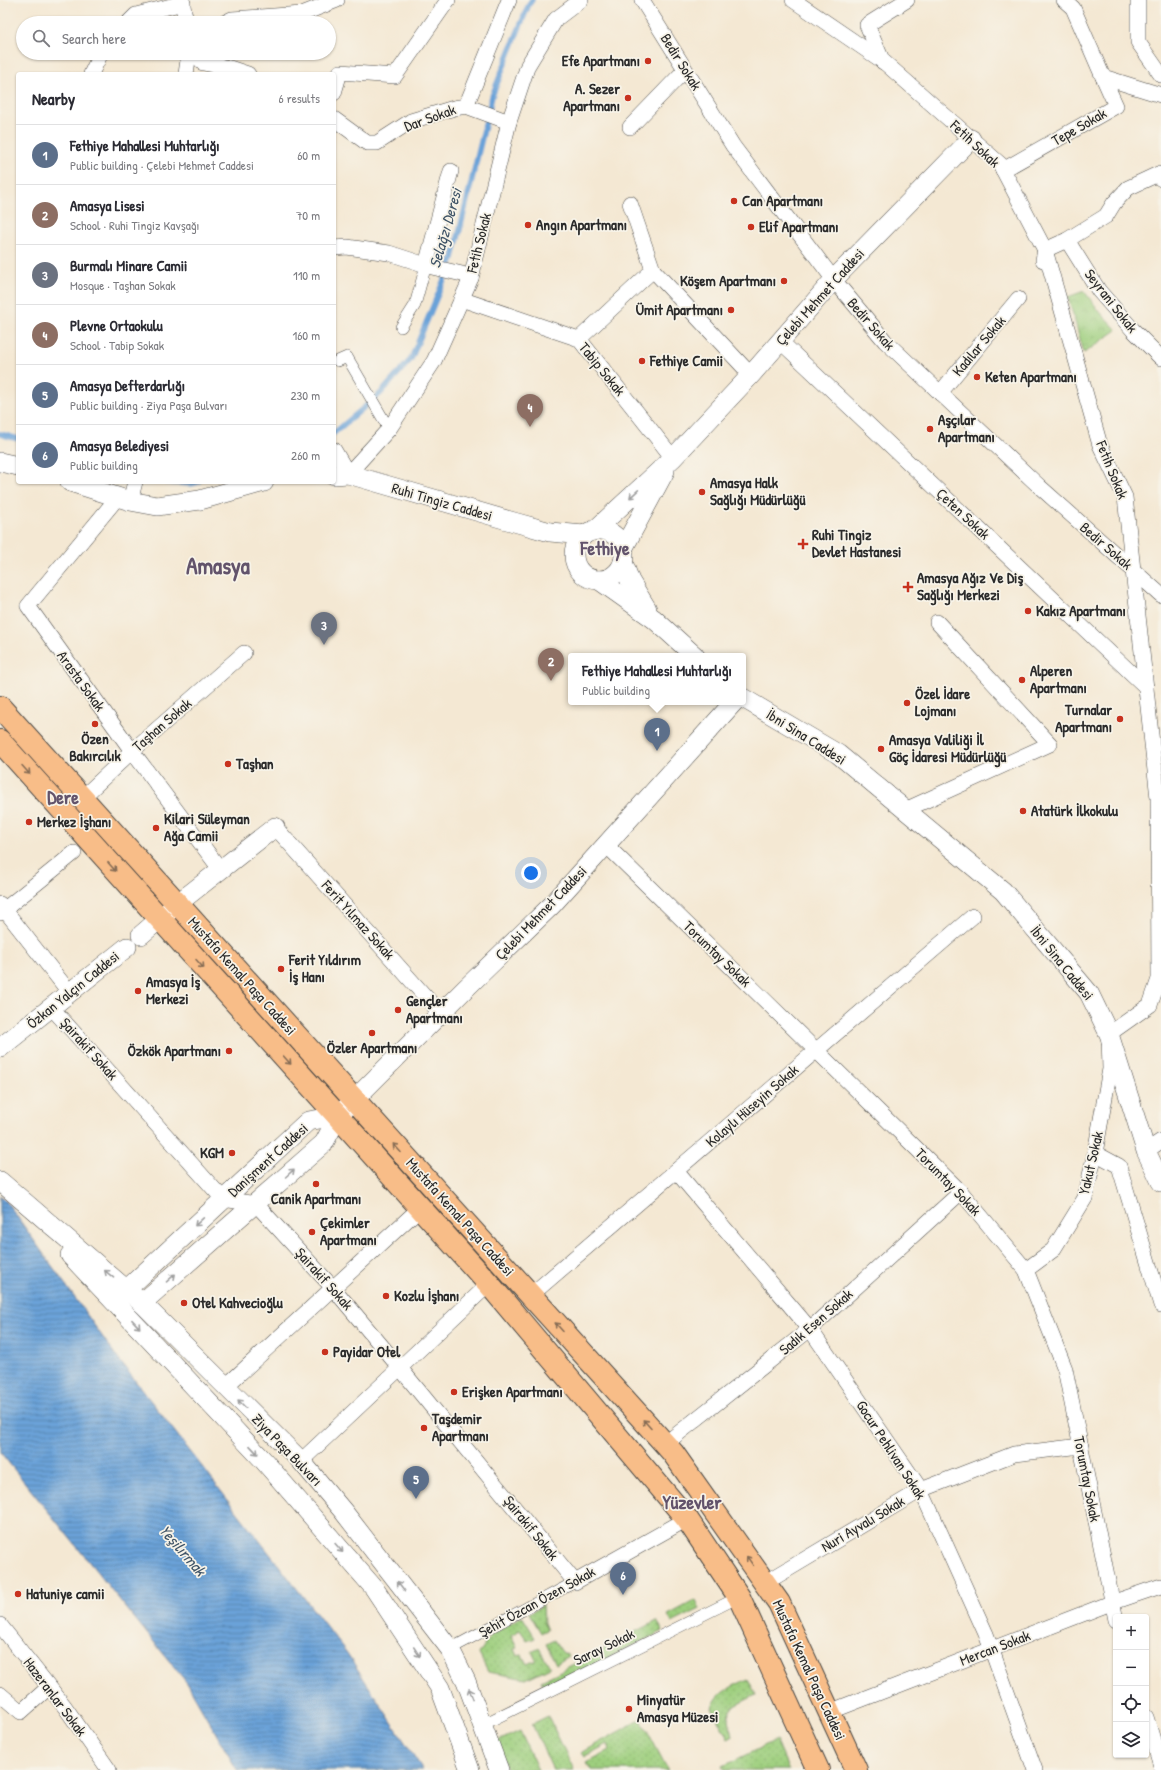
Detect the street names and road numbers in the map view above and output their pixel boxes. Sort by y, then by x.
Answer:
street label: Bedir Sokak [656,29,707,94]
street label: Dar Sokak [401,99,459,137]
street label: Tepe Sokak [1047,102,1110,151]
street label: Fetih Sokak [945,114,1005,172]
street label: Fetih Sokak [461,211,496,276]
street label: Çelebi Mehmet Caddesi [770,244,869,350]
street label: Seyrani Sokak [1080,264,1143,337]
street label: Bedir Sokak [843,293,900,354]
street label: Kadılar Sokak [947,311,1010,381]
street label: Tabip Sokak [574,337,631,400]
street label: Fetih Sokak [1091,437,1134,502]
street label: Ruhi Tingiz Caddesi [389,477,495,526]
street label: Çeten Sokak [932,483,995,544]
street label: Bedir Sokak [1076,517,1137,574]
street label: Arasta Sokak [52,646,111,715]
street label: Taşhan Sokak [127,693,196,756]
street label: İbni Sina Caddesi [762,704,850,769]
street label: Çelebi Mehmet Caddesi [490,861,591,965]
street label: Ferit Yılmaz Sokak [316,875,400,964]
street label: Mustafa Kemal Paşa Caddesi [183,912,301,1040]
street label: Torumtay Sokak [679,916,756,991]
street label: İbni Sina Caddesi [1026,921,1099,1004]
street label: Özkan Yalçın Caddesi [22,946,124,1034]
street label: Şairakif Sokak [56,1013,123,1084]
street label: Kolaylı Hüseyin Sokak [701,1059,803,1152]
street label: Danişment Caddesi [223,1118,312,1201]
street label: Yakut Sokak [1073,1129,1108,1197]
street label: Torumtay Sokak [911,1143,986,1220]
street label: Mustafa Kemal Paşa Caddesi [401,1153,519,1281]
street label: Şairakif Sokak [291,1243,358,1314]
street label: Sadık Esen Sokak [774,1284,857,1360]
street label: Gocur Pehlivan Sokak [851,1396,931,1503]
street label: Ziya Paşa Bulvarı [247,1409,327,1491]
street label: Torumtay Sokak [1069,1434,1106,1524]
street label: Nuri Ayvalı Sokak [817,1490,909,1557]
street label: Şairakif Sokak [499,1491,564,1564]
street label: Şehit Özcan Özen Sokak [475,1561,599,1642]
street label: Mustafa Kemal Paşa Caddesi [768,1596,851,1744]
street label: Saray Sokak [570,1623,638,1670]
street label: Mercan Sokak [957,1624,1033,1671]
street label: Hazeranlar Sokak [19,1653,92,1741]

